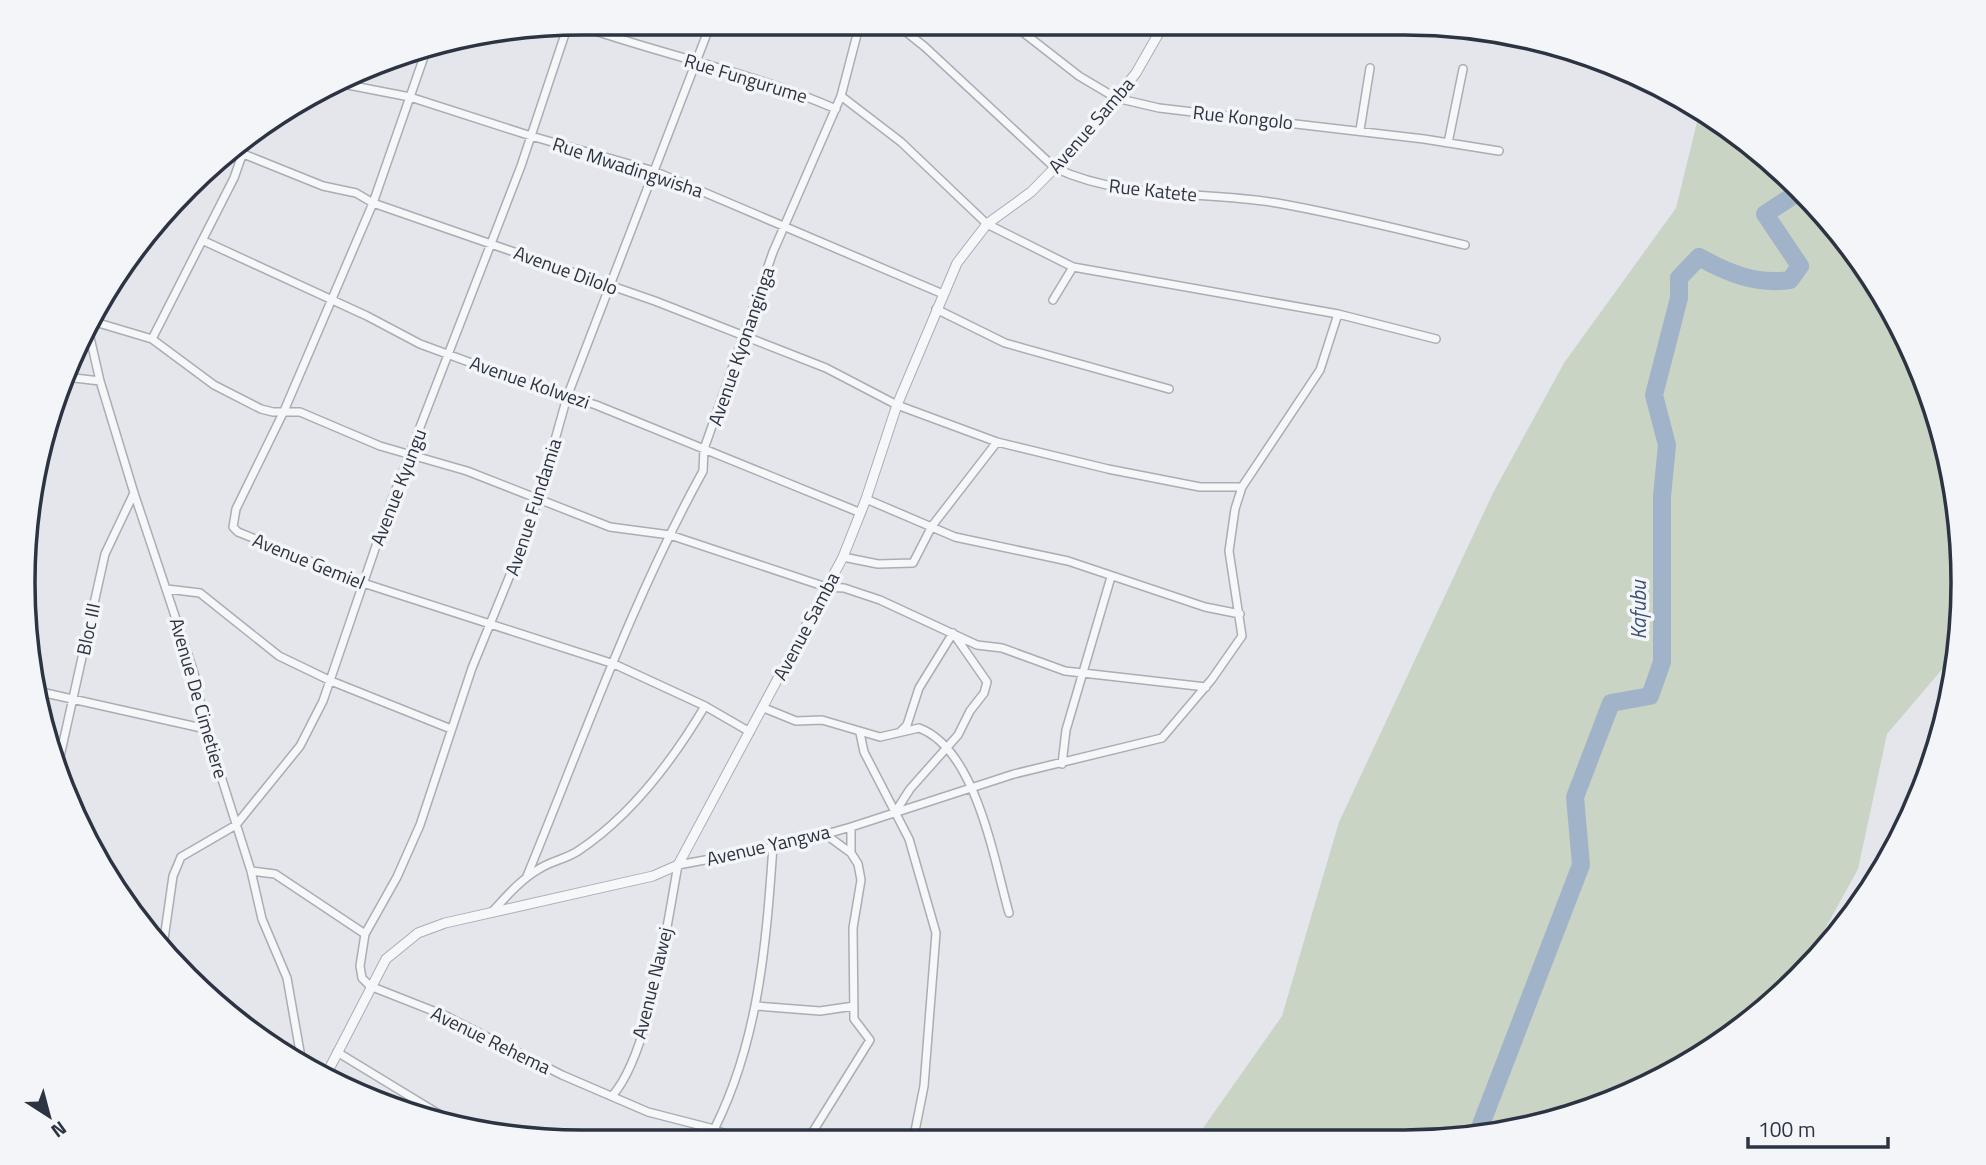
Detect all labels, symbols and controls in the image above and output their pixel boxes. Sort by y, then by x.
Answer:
street label: Rue Fungurume [681,45,811,110]
street label: Avenue Samba [1041,70,1141,179]
street label: Rue Kongolo [1192,97,1295,136]
street label: Rue Mwadingwisha [549,129,708,205]
street label: Rue Katete [1108,170,1198,209]
street label: Avenue Dilolo [510,237,622,302]
street label: Avenue Kyonanginga [700,262,781,429]
street label: Avenue Kolwezi [466,347,594,416]
street label: Avenue Kyungu [362,424,433,550]
street label: Avenue Fundamia [497,434,569,579]
street label: Avenue Gemiel [249,525,370,596]
street label: Avenue Samba [765,566,846,685]
water label: Kafubu [1622,579,1654,639]
street label: Bloc III [68,600,107,658]
street label: Avenue De Cimetiere [163,614,236,782]
street label: Avenue Yangwa [703,816,833,873]
street label: Avenue Nawej [624,924,679,1042]
street label: Avenue Rehema [426,998,556,1081]
north arrow [14,1081,84,1151]
scale bar [1748,1106,1888,1150]
text: 100 m [1758,1113,1815,1145]
text: N [45,1115,73,1146]

